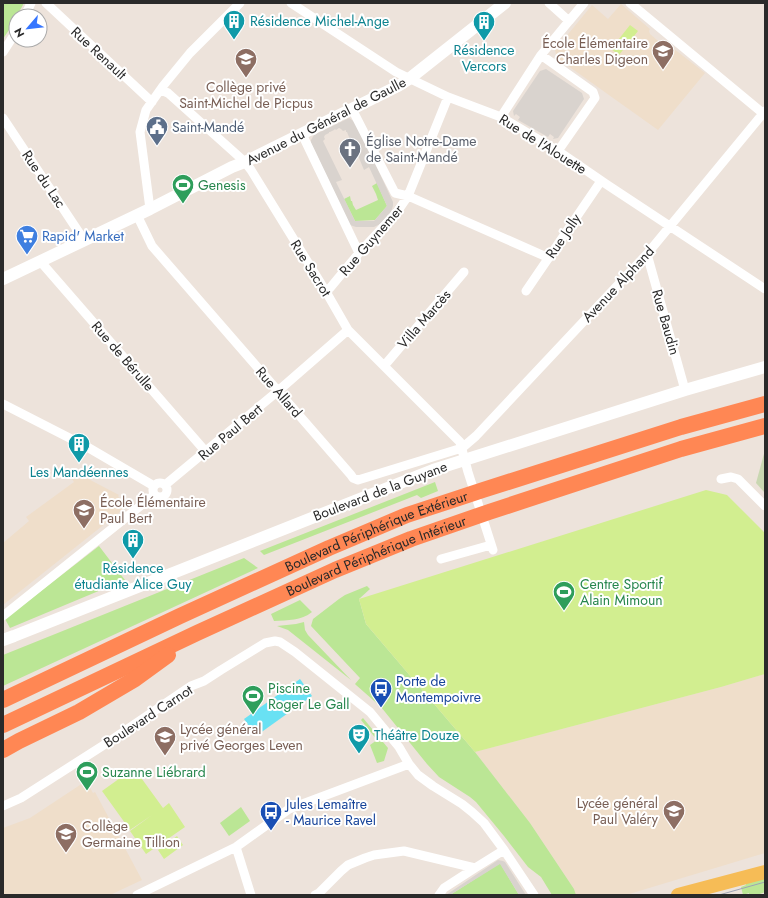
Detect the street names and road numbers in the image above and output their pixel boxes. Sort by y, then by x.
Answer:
street label: Rue Renault [67,22,132,85]
street label: Avenue du Général de Gaulle [243,72,409,170]
street label: Rue de l'Alouette [495,109,591,179]
street label: Rue du Lac [17,146,71,212]
street label: Rue Guynemer [334,200,408,280]
street label: Rue Jolly [541,209,586,262]
street label: Rue Sacrot [286,236,337,301]
street label: Avenue Alphand [577,241,659,327]
street label: Villa Marcès [393,285,456,353]
street label: Rue Baudin [647,287,685,357]
street label: Rue de Bérulle [87,317,159,395]
street label: Rue Allard [251,362,307,422]
street label: Rue Paul Bert [193,399,267,465]
street label: Boulevard de la Guyane [310,456,450,526]
street label: Boulevard Périphérique Extérieur [282,486,471,577]
street label: Boulevard Périphérique Intérieur [283,511,469,601]
street label: Boulevard Carnot [100,679,197,752]

